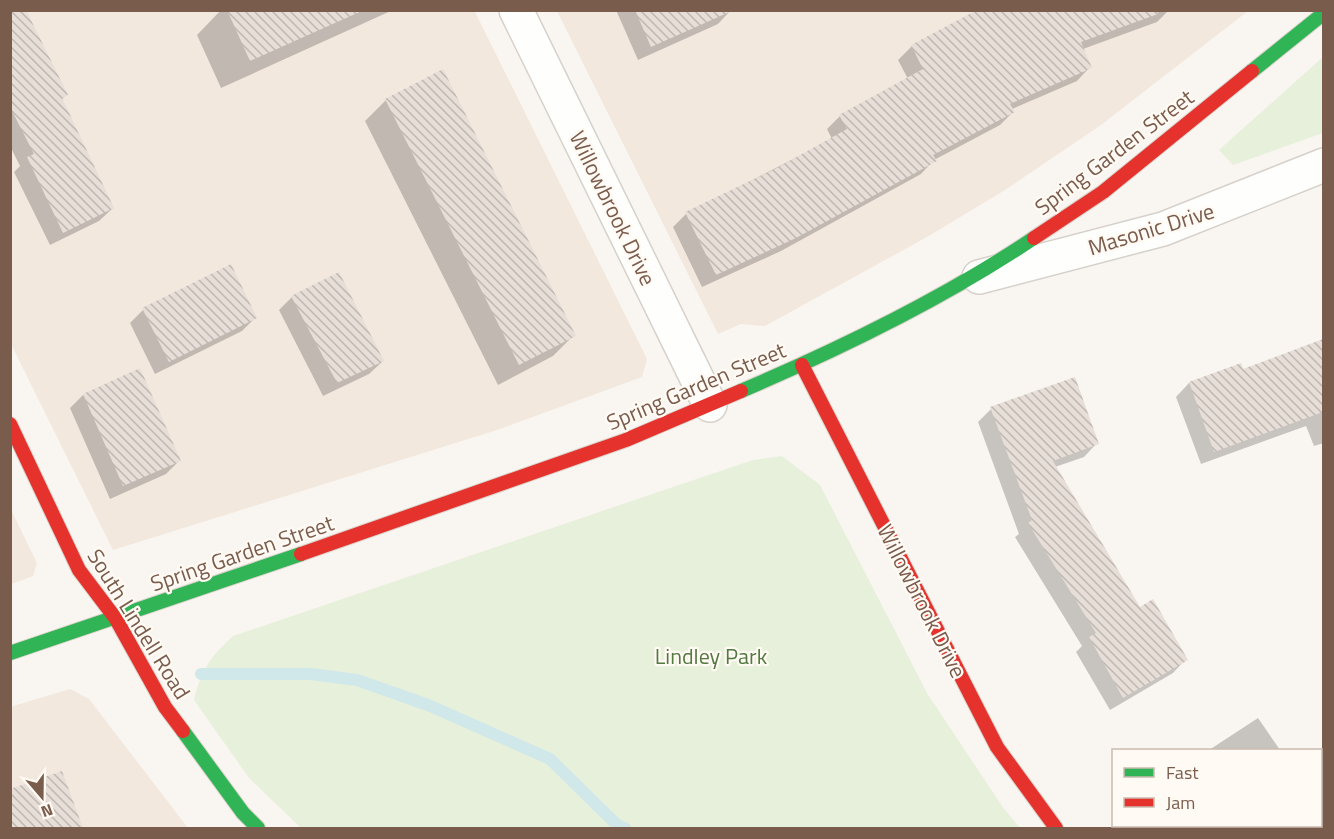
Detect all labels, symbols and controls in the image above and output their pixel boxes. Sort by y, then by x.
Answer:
street label: Spring Garden Street [1027,81,1201,223]
street label: Willowbrook Drive [561,125,665,291]
street label: Masonic Drive [1084,194,1218,264]
street label: Spring Garden Street [601,333,791,439]
street label: Spring Garden Street [146,506,339,600]
street label: Willowbrook Drive [869,518,975,684]
street label: South Lindell Road [79,542,199,706]
park label: Lindley Park [655,639,768,673]
legend [1112,749,1322,827]
text: Fast [1166,759,1199,786]
north arrow [12,767,72,827]
text: Jam [1166,789,1195,816]
text: N [38,798,56,824]

